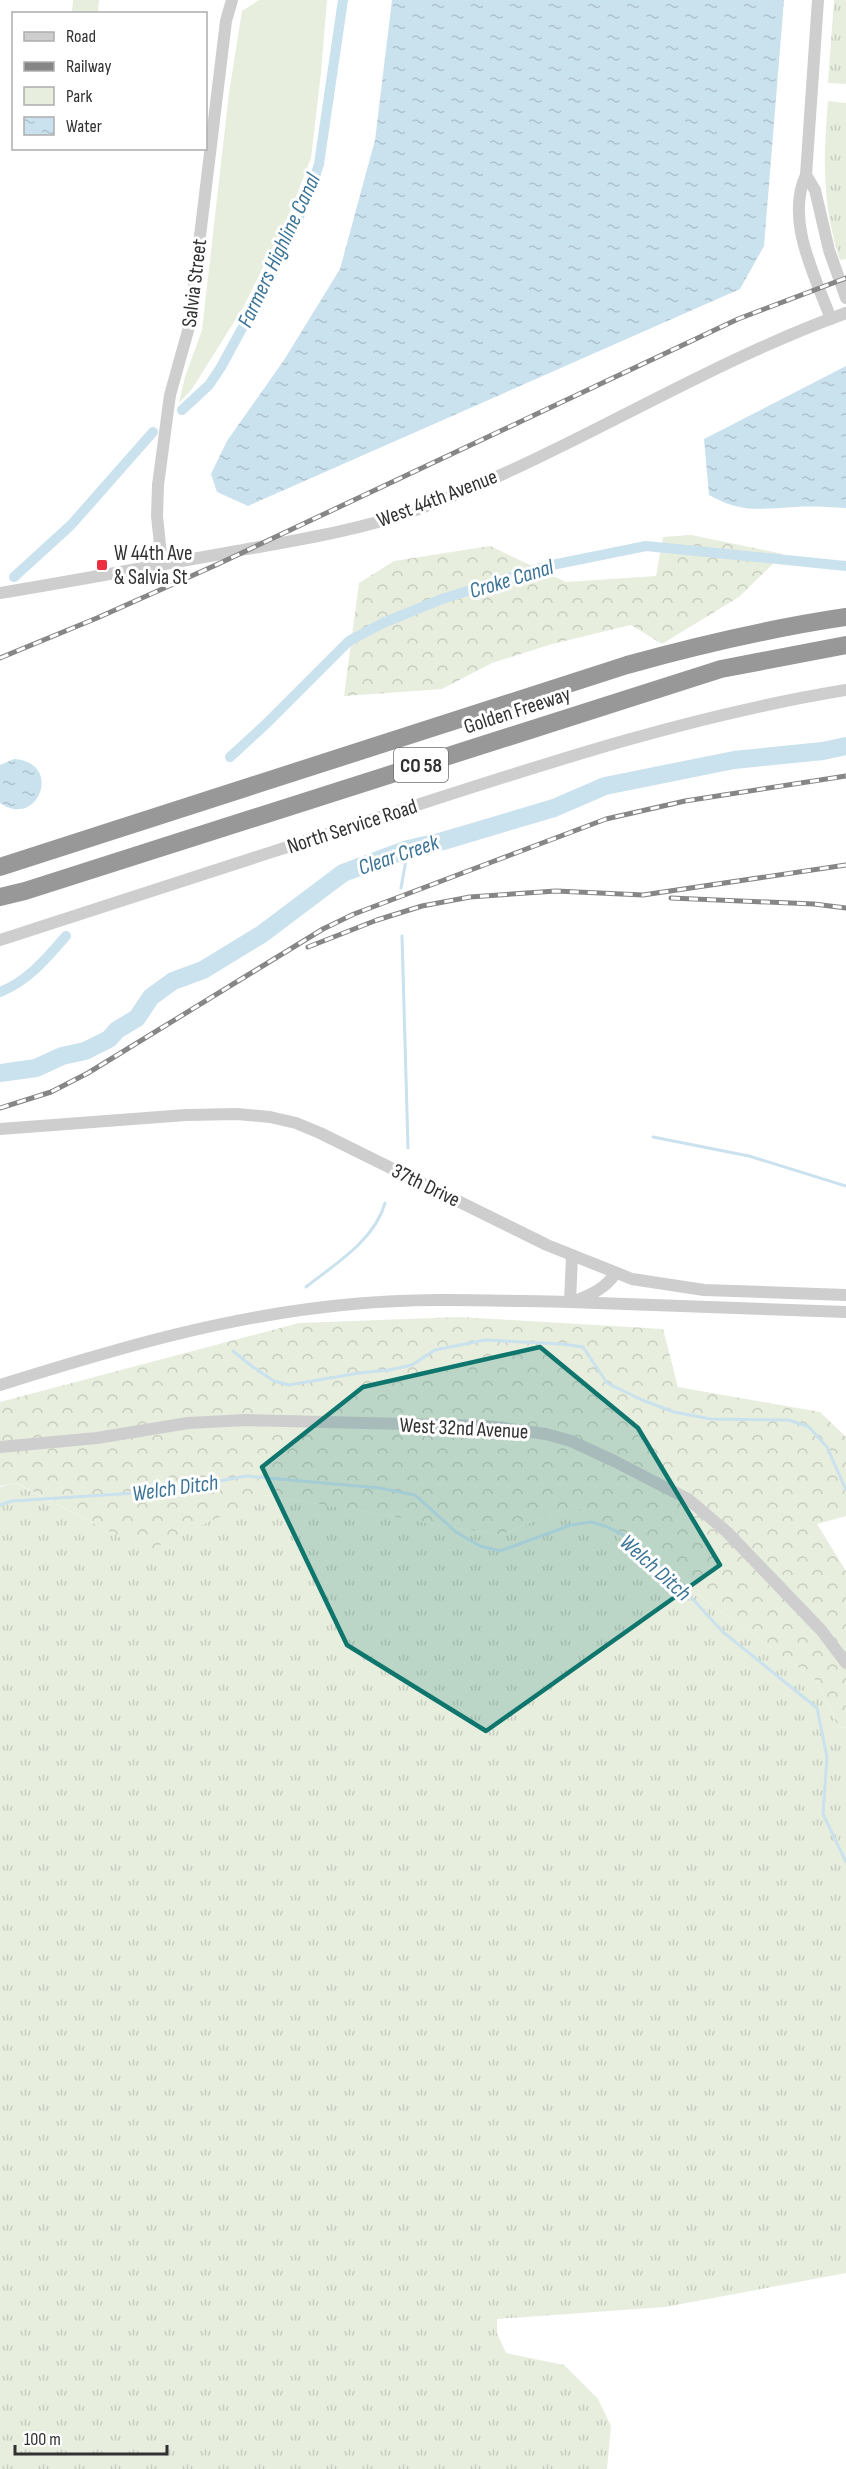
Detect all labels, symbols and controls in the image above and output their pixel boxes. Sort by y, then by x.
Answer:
legend [12,12,207,150]
text: Road [66,26,96,47]
text: Railway [66,56,111,77]
text: Park [66,86,92,107]
text: Water [66,116,102,137]
water label: Farmers Highline Canal [232,168,327,332]
street label: Salvia Street [177,237,212,329]
street label: West 44th Avenue [374,464,501,533]
place label: W 44th Ave & Salvia St [114,541,193,590]
water label: Croke Canal [466,554,558,605]
marker: W 44th Ave & Salvia St [95,558,109,572]
street label: Golden Freeway [461,681,574,739]
road number: CO 58 [394,748,448,782]
street label: North Service Road [284,794,420,859]
water label: Clear Creek [355,829,443,882]
street label: 37th Drive [388,1158,464,1213]
street label: West 32nd Avenue [399,1413,529,1444]
water label: Welch Ditch [131,1469,220,1508]
water label: Welch Ditch [614,1529,696,1607]
scale bar [15,2418,166,2456]
text: 100 m [24,2429,61,2450]

